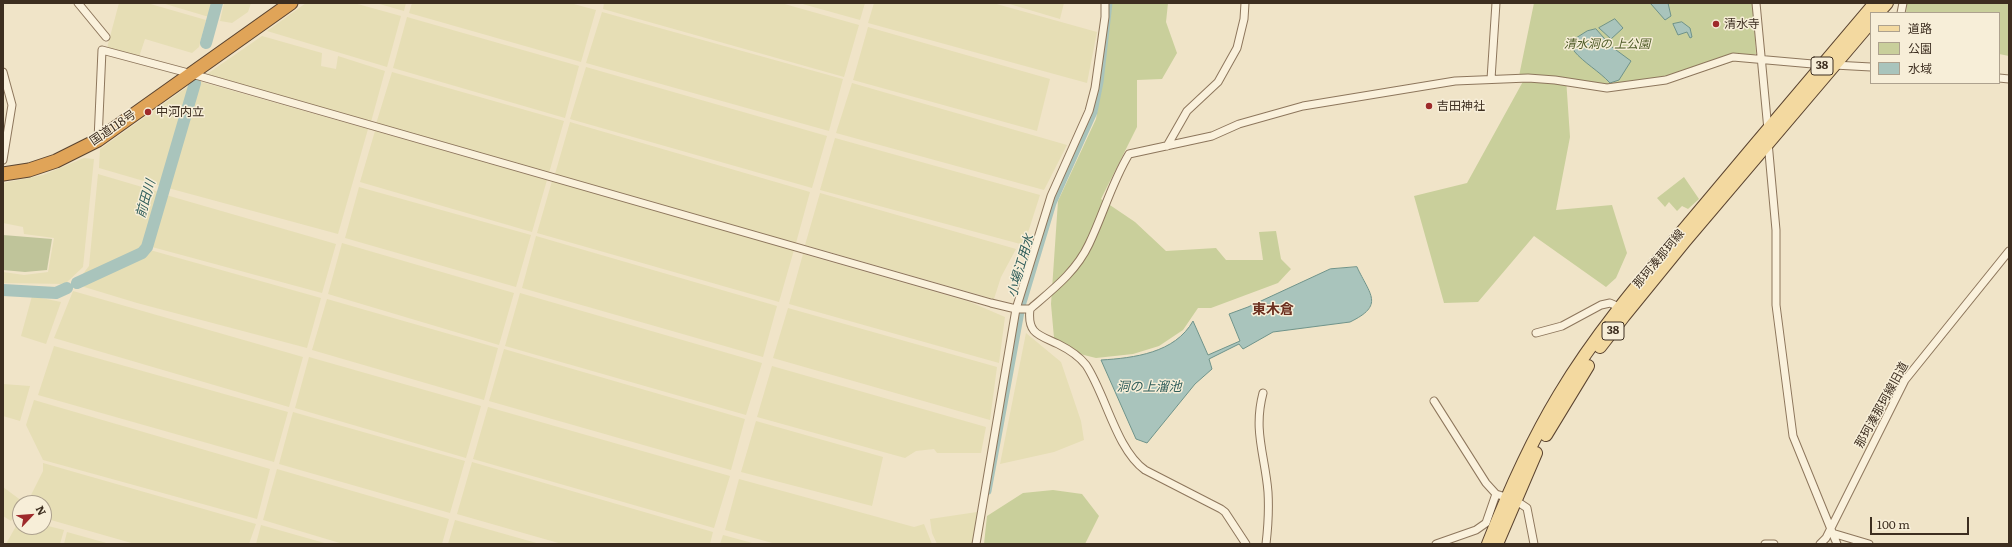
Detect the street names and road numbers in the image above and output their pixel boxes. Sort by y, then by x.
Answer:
road number: 38 [1811,57,1833,75]
street label: 国道118号 [87,107,139,149]
street label: 那珂湊那珂線 [1630,227,1688,291]
road number: 38 [1602,322,1624,340]
street label: 那珂湊那珂線旧道 [1852,360,1912,450]

